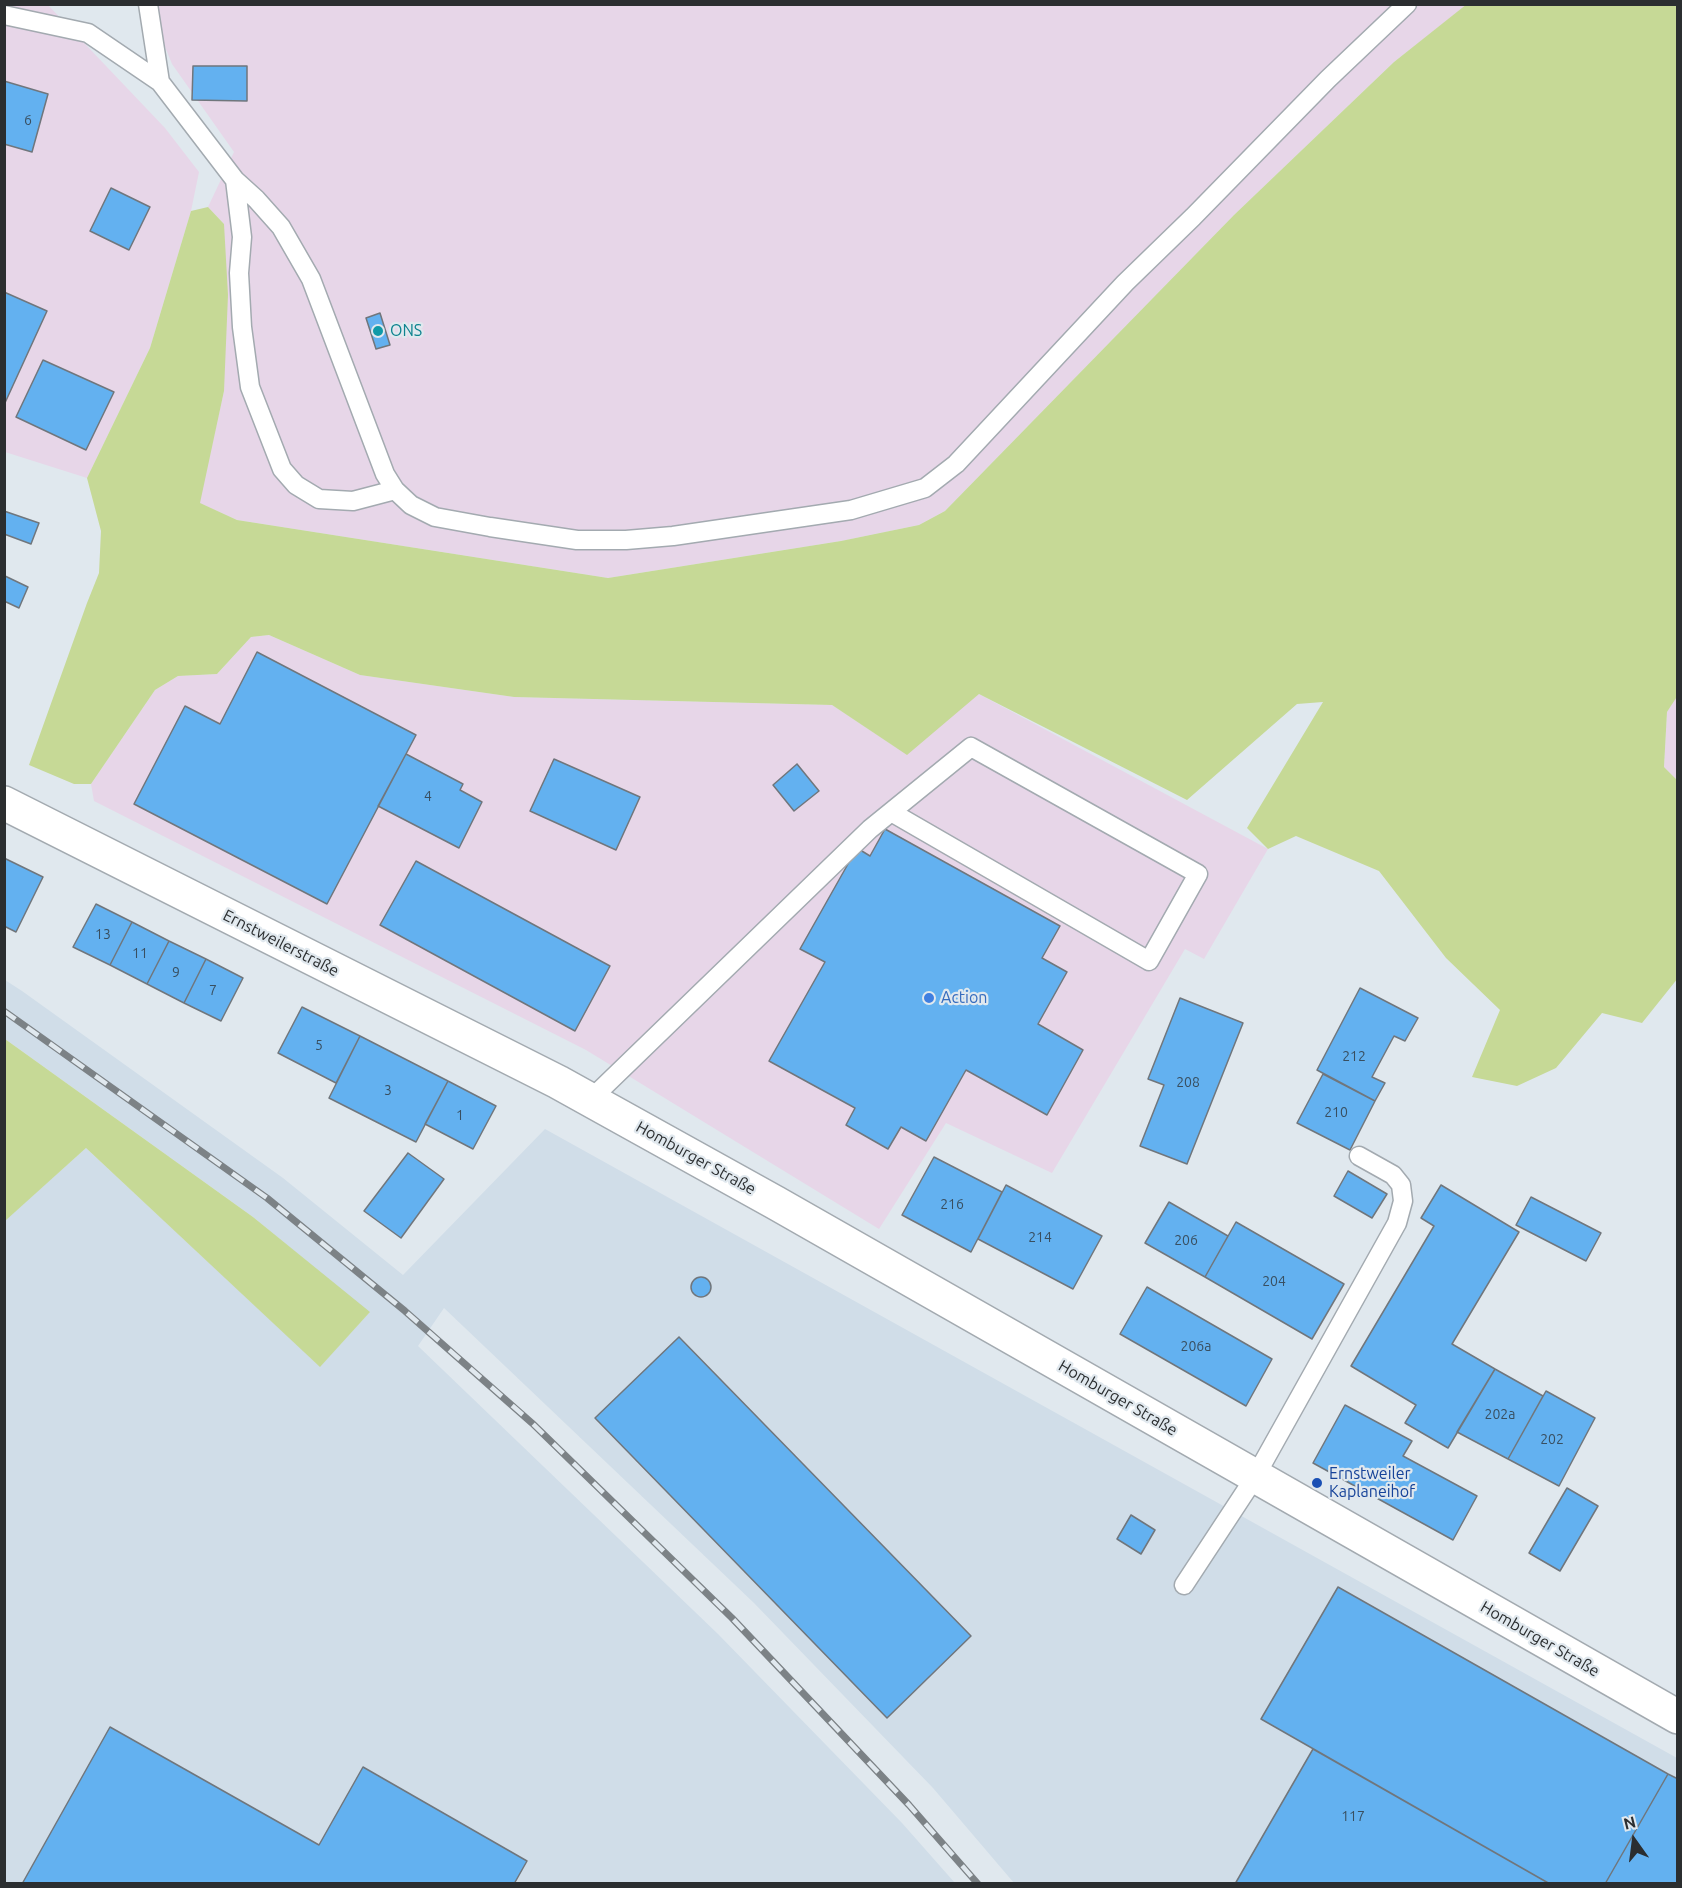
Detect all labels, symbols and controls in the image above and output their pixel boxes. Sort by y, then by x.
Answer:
house number: 6 [24,112,32,128]
place label: ONS [390,321,422,341]
marker: ONS [371,324,385,338]
house number: 4 [424,788,432,804]
street label: Ernstweilerstraße [220,905,342,981]
house number: 13 [95,926,111,942]
house number: 11 [132,945,148,961]
house number: 9 [172,964,180,980]
house number: 7 [209,982,217,998]
place label: Action [941,988,987,1008]
marker: Action [922,991,936,1005]
house number: 5 [315,1037,323,1053]
house number: 212 [1342,1048,1366,1064]
house number: 208 [1176,1074,1200,1090]
house number: 3 [384,1082,392,1098]
house number: 210 [1324,1104,1348,1120]
house number: 1 [456,1107,464,1123]
street label: Homburger Straße [633,1117,759,1199]
house number: 216 [940,1196,964,1212]
house number: 214 [1028,1229,1052,1245]
house number: 206 [1174,1232,1198,1248]
house number: 204 [1262,1273,1286,1289]
house number: 206a [1181,1338,1211,1354]
street label: Homburger Straße [1055,1356,1181,1440]
house number: 202a [1485,1406,1515,1422]
house number: 202 [1540,1431,1564,1447]
place label: Ernstweiler Kaplaneihof [1329,1464,1415,1502]
marker: Ernstweiler Kaplaneihof [1310,1476,1324,1490]
street label: Homburger Straße [1477,1597,1603,1681]
house number: 117 [1341,1808,1365,1824]
north arrow [1604,1810,1664,1870]
text: N [1622,1812,1638,1833]

